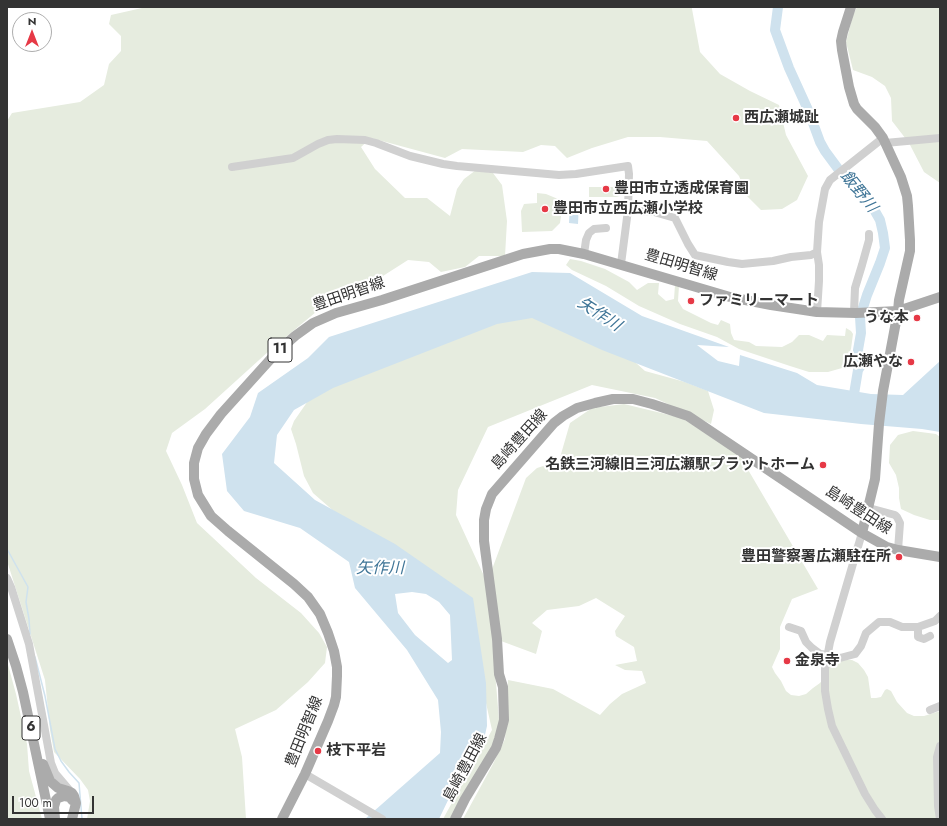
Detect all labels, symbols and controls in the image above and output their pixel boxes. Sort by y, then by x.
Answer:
north arrow [12,12,52,52]
text: N [28,13,36,29]
place label: 西広瀬城趾 [744,109,819,127]
marker: 西広瀬城趾 [731,113,741,123]
water label: 飯野川 [835,167,881,217]
place label: 豊田市立透成保育園 [614,180,749,198]
marker: 豊田市立透成保育園 [601,184,611,194]
place label: 豊田市立西広瀬小学校 [553,200,703,218]
marker: 豊田市立西広瀬小学校 [540,204,550,214]
street label: 豊田明智線 [643,246,719,286]
street label: 豊田明智線 [311,274,387,316]
place label: ファミリーマート [699,292,819,310]
water label: 矢作川 [574,294,624,336]
marker: ファミリーマート [686,296,696,306]
place label: うな本 [864,309,909,327]
marker: うな本 [912,313,922,323]
road number: 11 [268,338,292,362]
place label: 広瀬やな [843,353,903,371]
marker: 広瀬やな [906,357,916,367]
street label: 島崎豊田線 [488,406,552,474]
place label: 名鉄三河線旧三河広瀬駅プラットホーム [545,456,815,474]
marker: 名鉄三河線旧三河広瀬駅プラットホーム [818,460,828,470]
street label: 島崎豊田線 [822,483,894,539]
place label: 豊田警察署広瀬駐在所 [741,548,891,566]
marker: 豊田警察署広瀬駐在所 [894,552,904,562]
water label: 矢作川 [356,559,404,579]
place label: 金泉寺 [795,652,840,670]
marker: 金泉寺 [782,656,792,666]
street label: 豊田明智線 [283,694,327,770]
road number: 6 [22,716,40,740]
street label: 島崎豊田線 [440,731,492,805]
place label: 枝下平岩 [326,742,386,760]
marker: 枝下平岩 [313,746,323,756]
scale bar [14,788,96,814]
text: 100 m [19,794,52,812]

